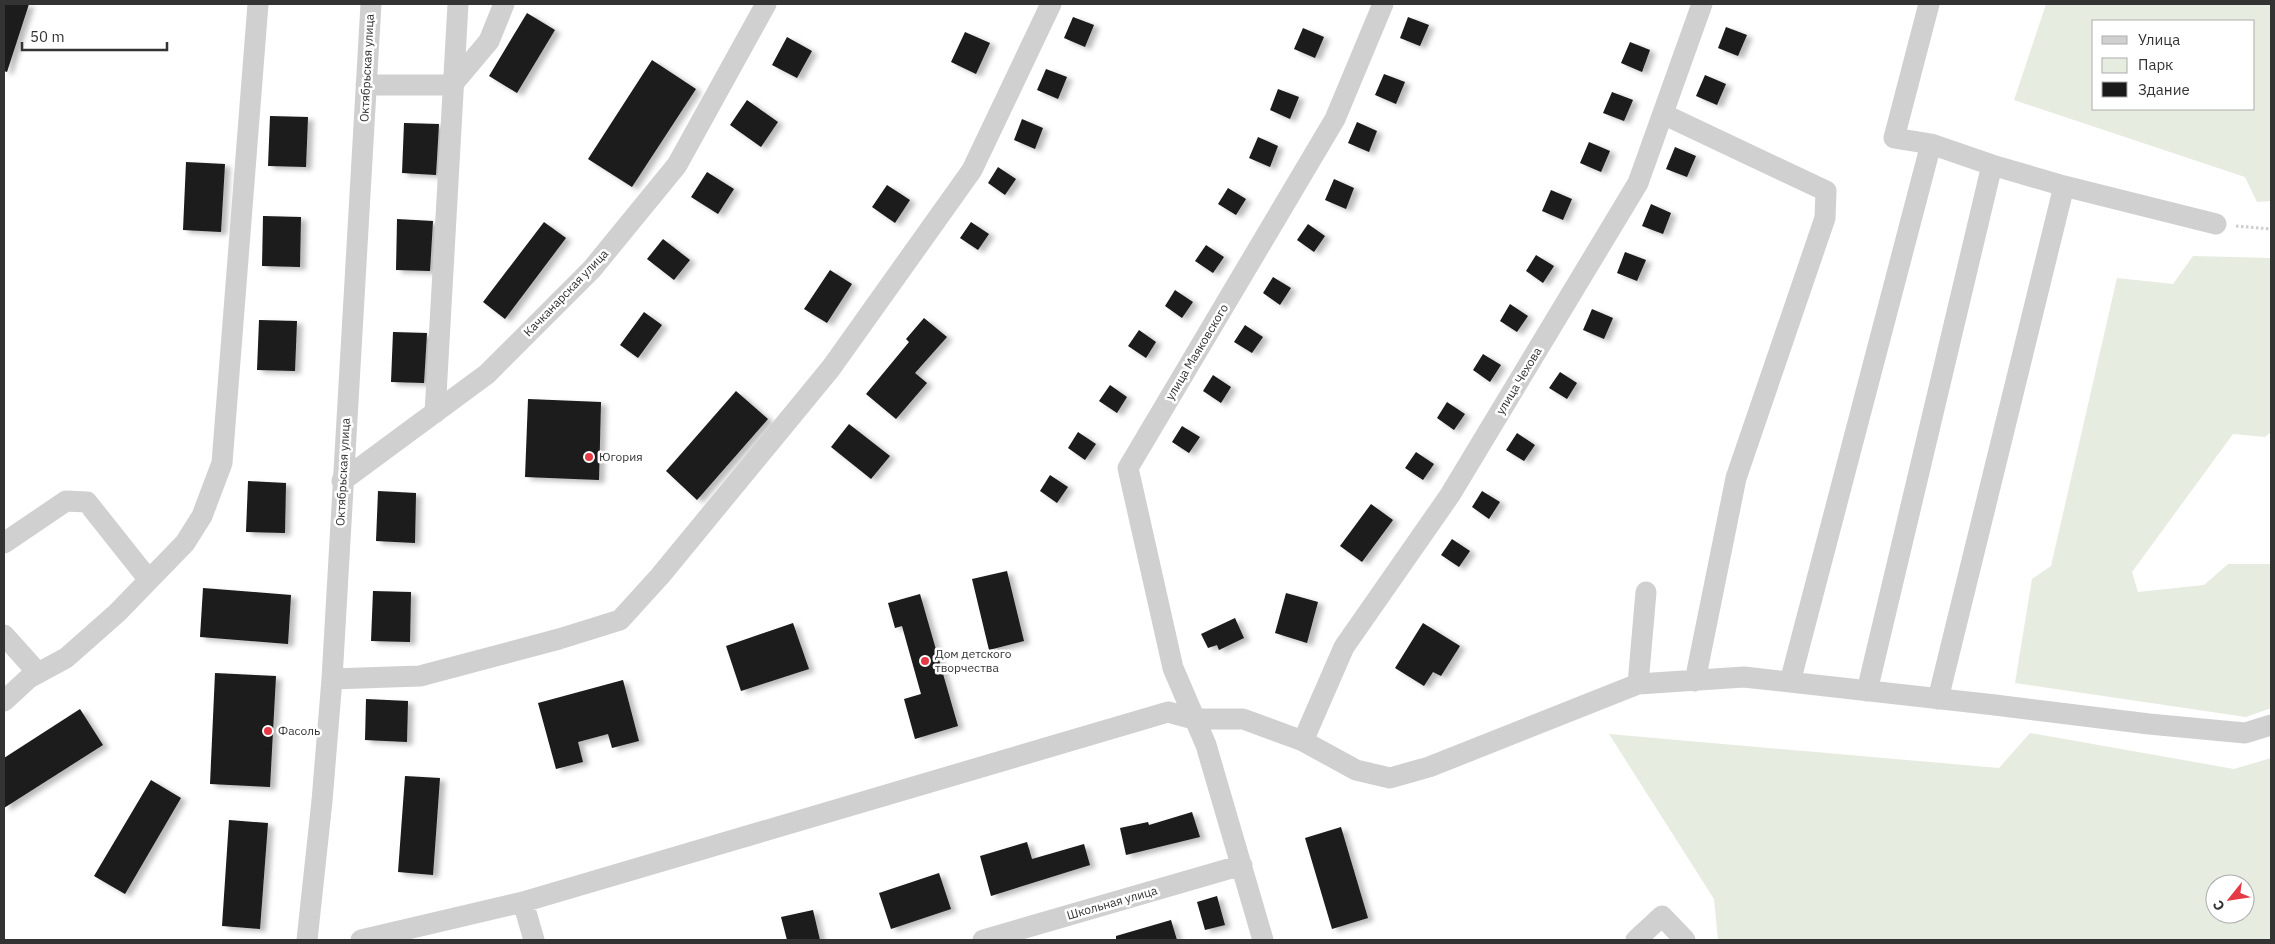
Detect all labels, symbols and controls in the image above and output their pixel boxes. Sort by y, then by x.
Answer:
street label: Октябрьская улица [356,13,377,123]
scale bar [22,20,168,52]
legend [2092,20,2255,110]
text: 50 m [30,27,65,46]
text: Улица [2138,30,2180,49]
text: Парк [2138,55,2173,74]
text: Здание [2138,80,2190,99]
street label: Качканарская улица [520,246,612,339]
street label: улица Маяковского [1162,301,1231,402]
street label: улица Чехова [1493,344,1545,417]
street label: Октябрьская улица [332,417,353,527]
place label: Югория [599,449,643,464]
marker: Югория [583,451,595,463]
place label: Дом детского творчества [935,646,1012,675]
marker: Дом детского творчества [919,655,931,667]
place label: Фасоль [278,723,320,738]
marker: Фасоль [262,725,274,737]
north arrow [2205,874,2255,924]
street label: Школьная улица [1065,882,1159,923]
text: С [2209,897,2229,914]

